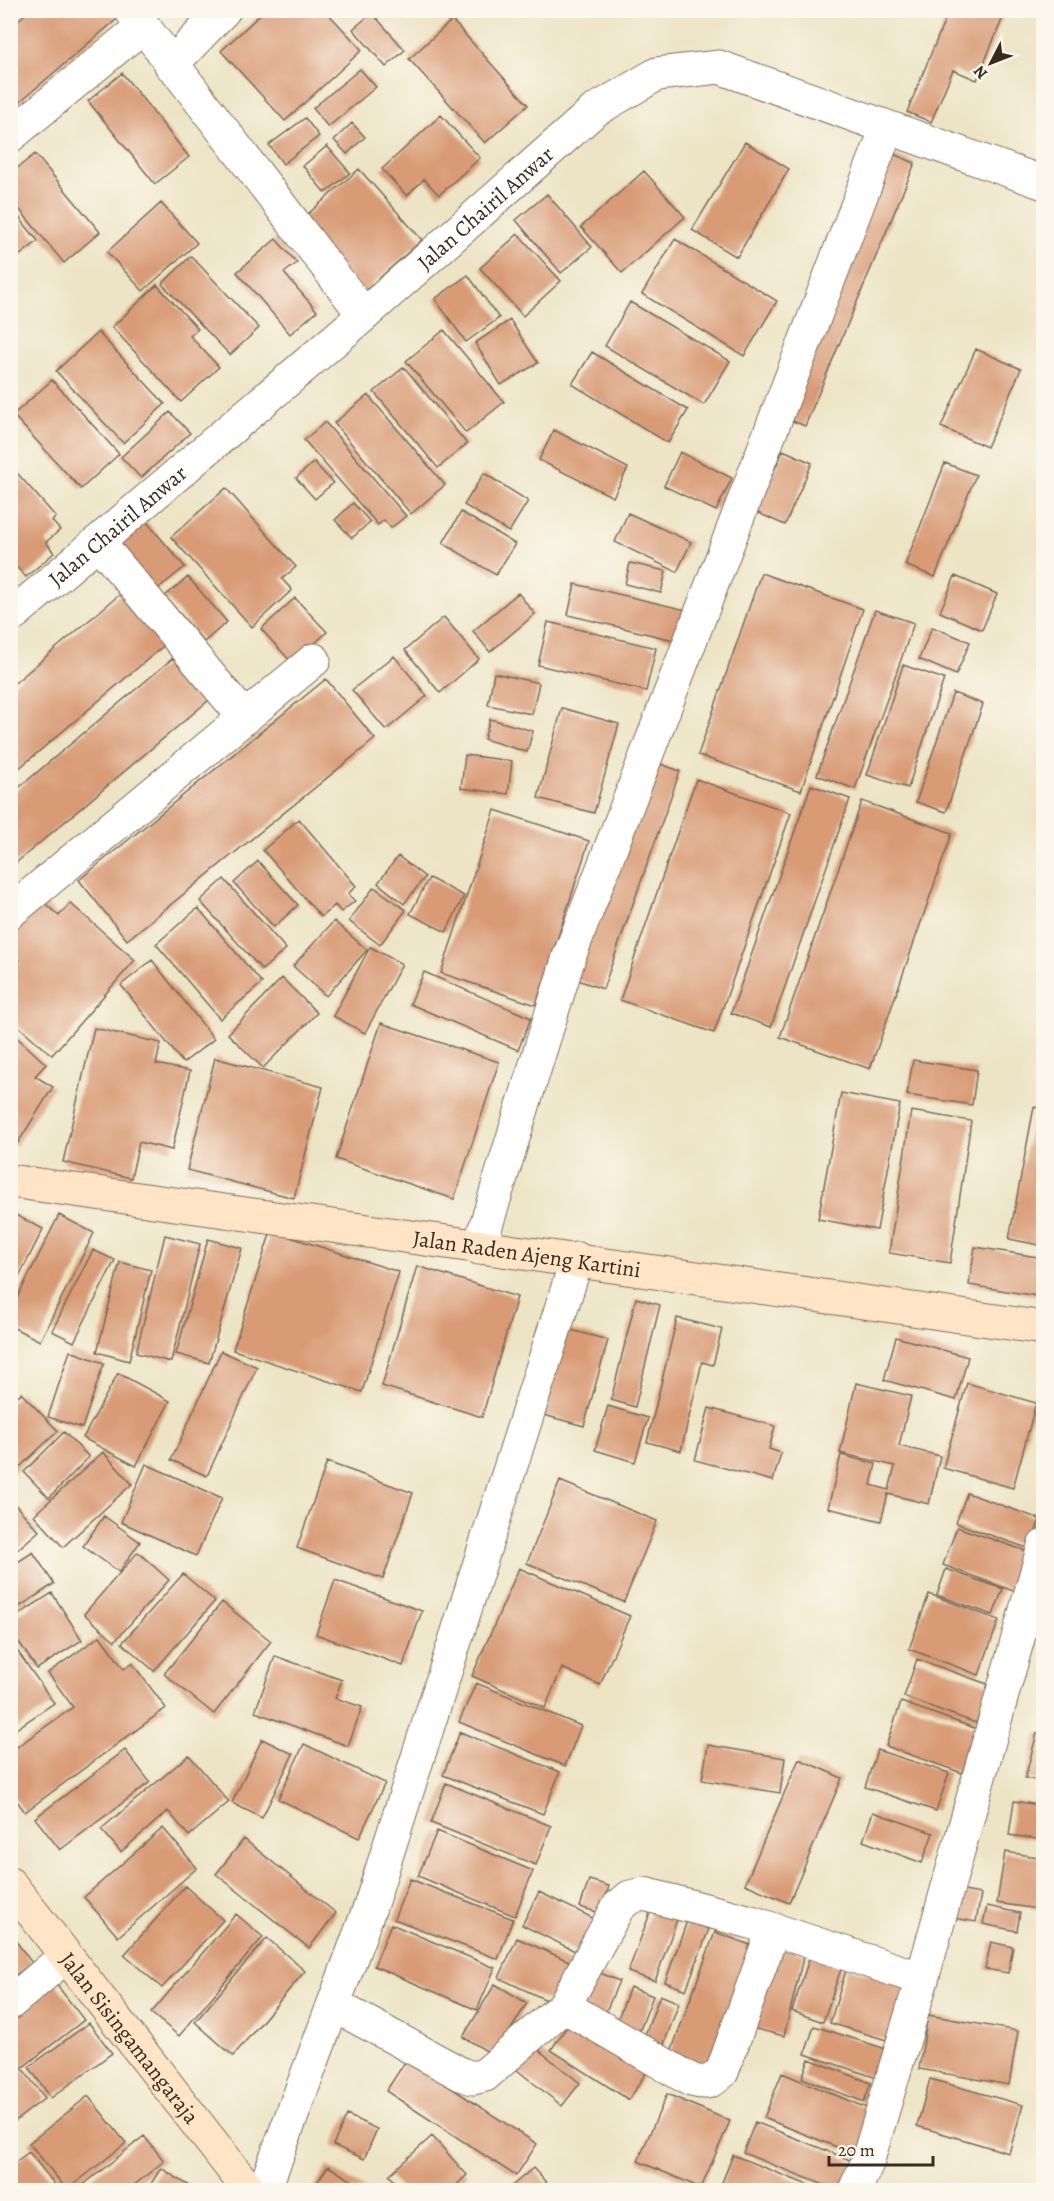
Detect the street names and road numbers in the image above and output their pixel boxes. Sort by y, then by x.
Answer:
street label: Jalan Chairil Anwar [411,140,560,277]
street label: Jalan Chairil Anwar [42,459,194,594]
street label: Jalan Raden Ajeng Kartini [411,1223,643,1285]
street label: Jalan Sisingamangaraja [53,1946,206,2131]

